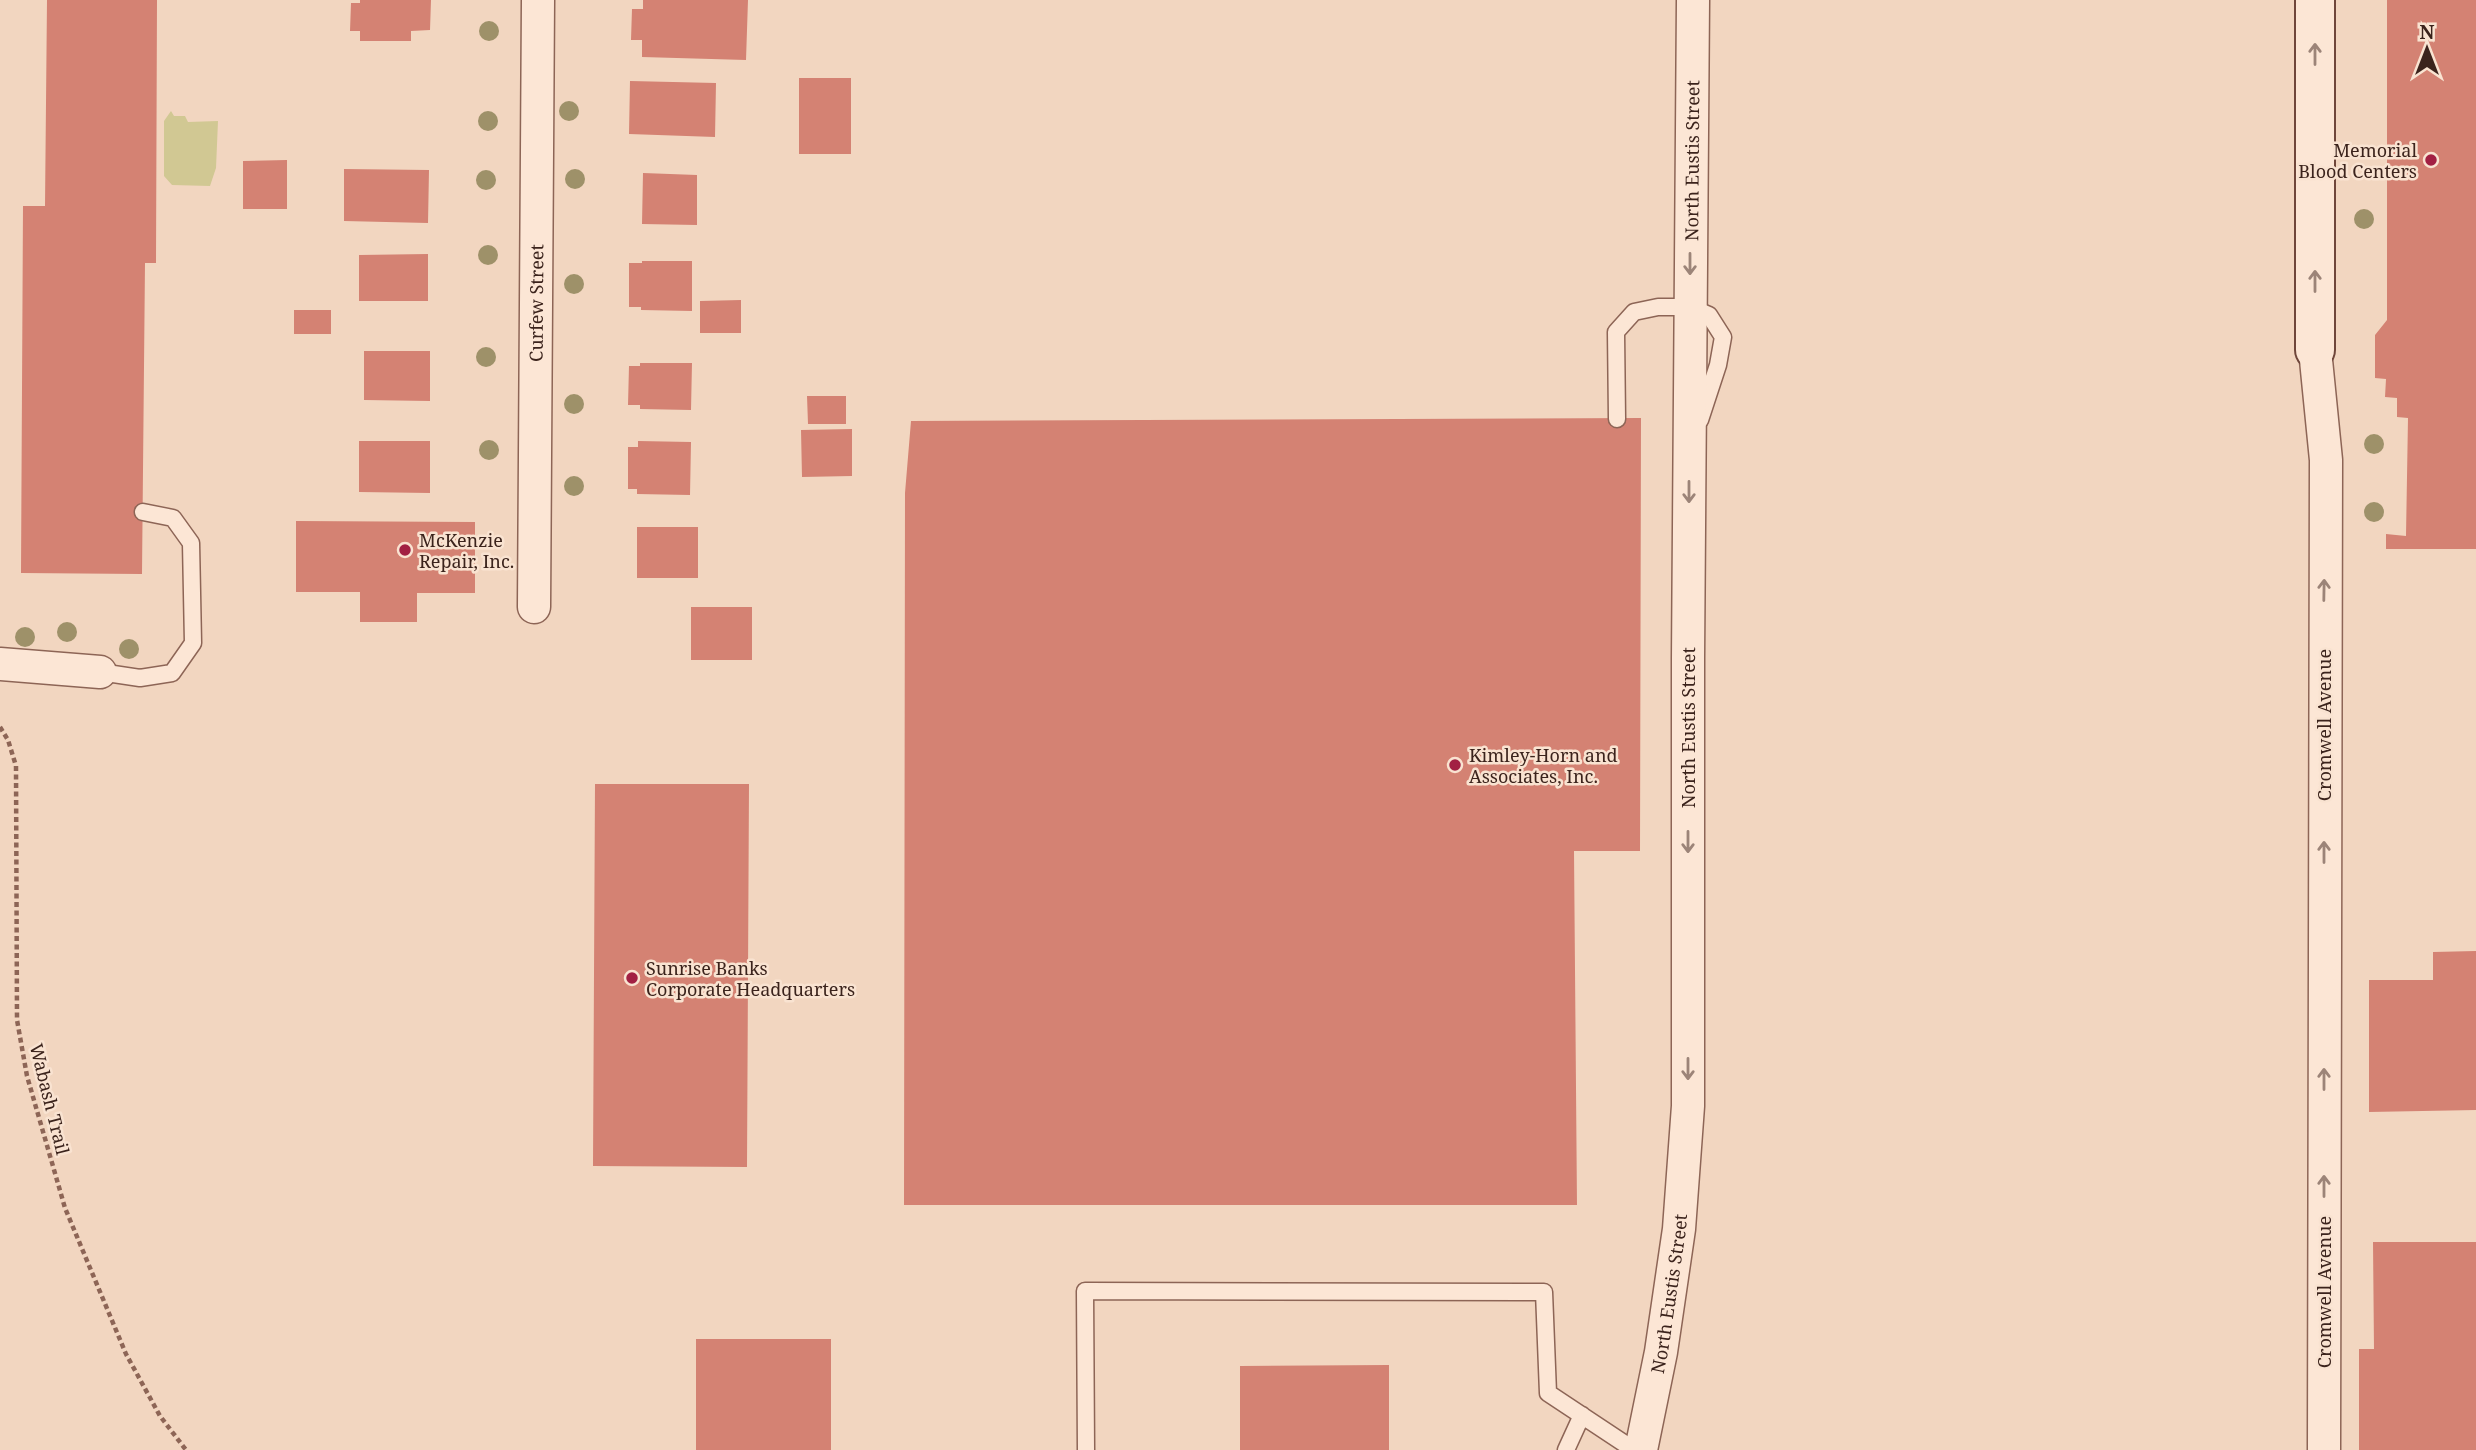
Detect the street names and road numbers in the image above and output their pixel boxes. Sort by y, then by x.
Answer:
street label: North Eustis Street [1679,80,1704,241]
street label: Curfew Street [524,244,548,362]
street label: North Eustis Street [1676,647,1700,808]
street label: Cromwell Avenue [2312,649,2336,801]
street label: Wabash Trail [25,1041,76,1157]
street label: North Eustis Street [1645,1213,1692,1376]
street label: Cromwell Avenue [2312,1216,2336,1368]

